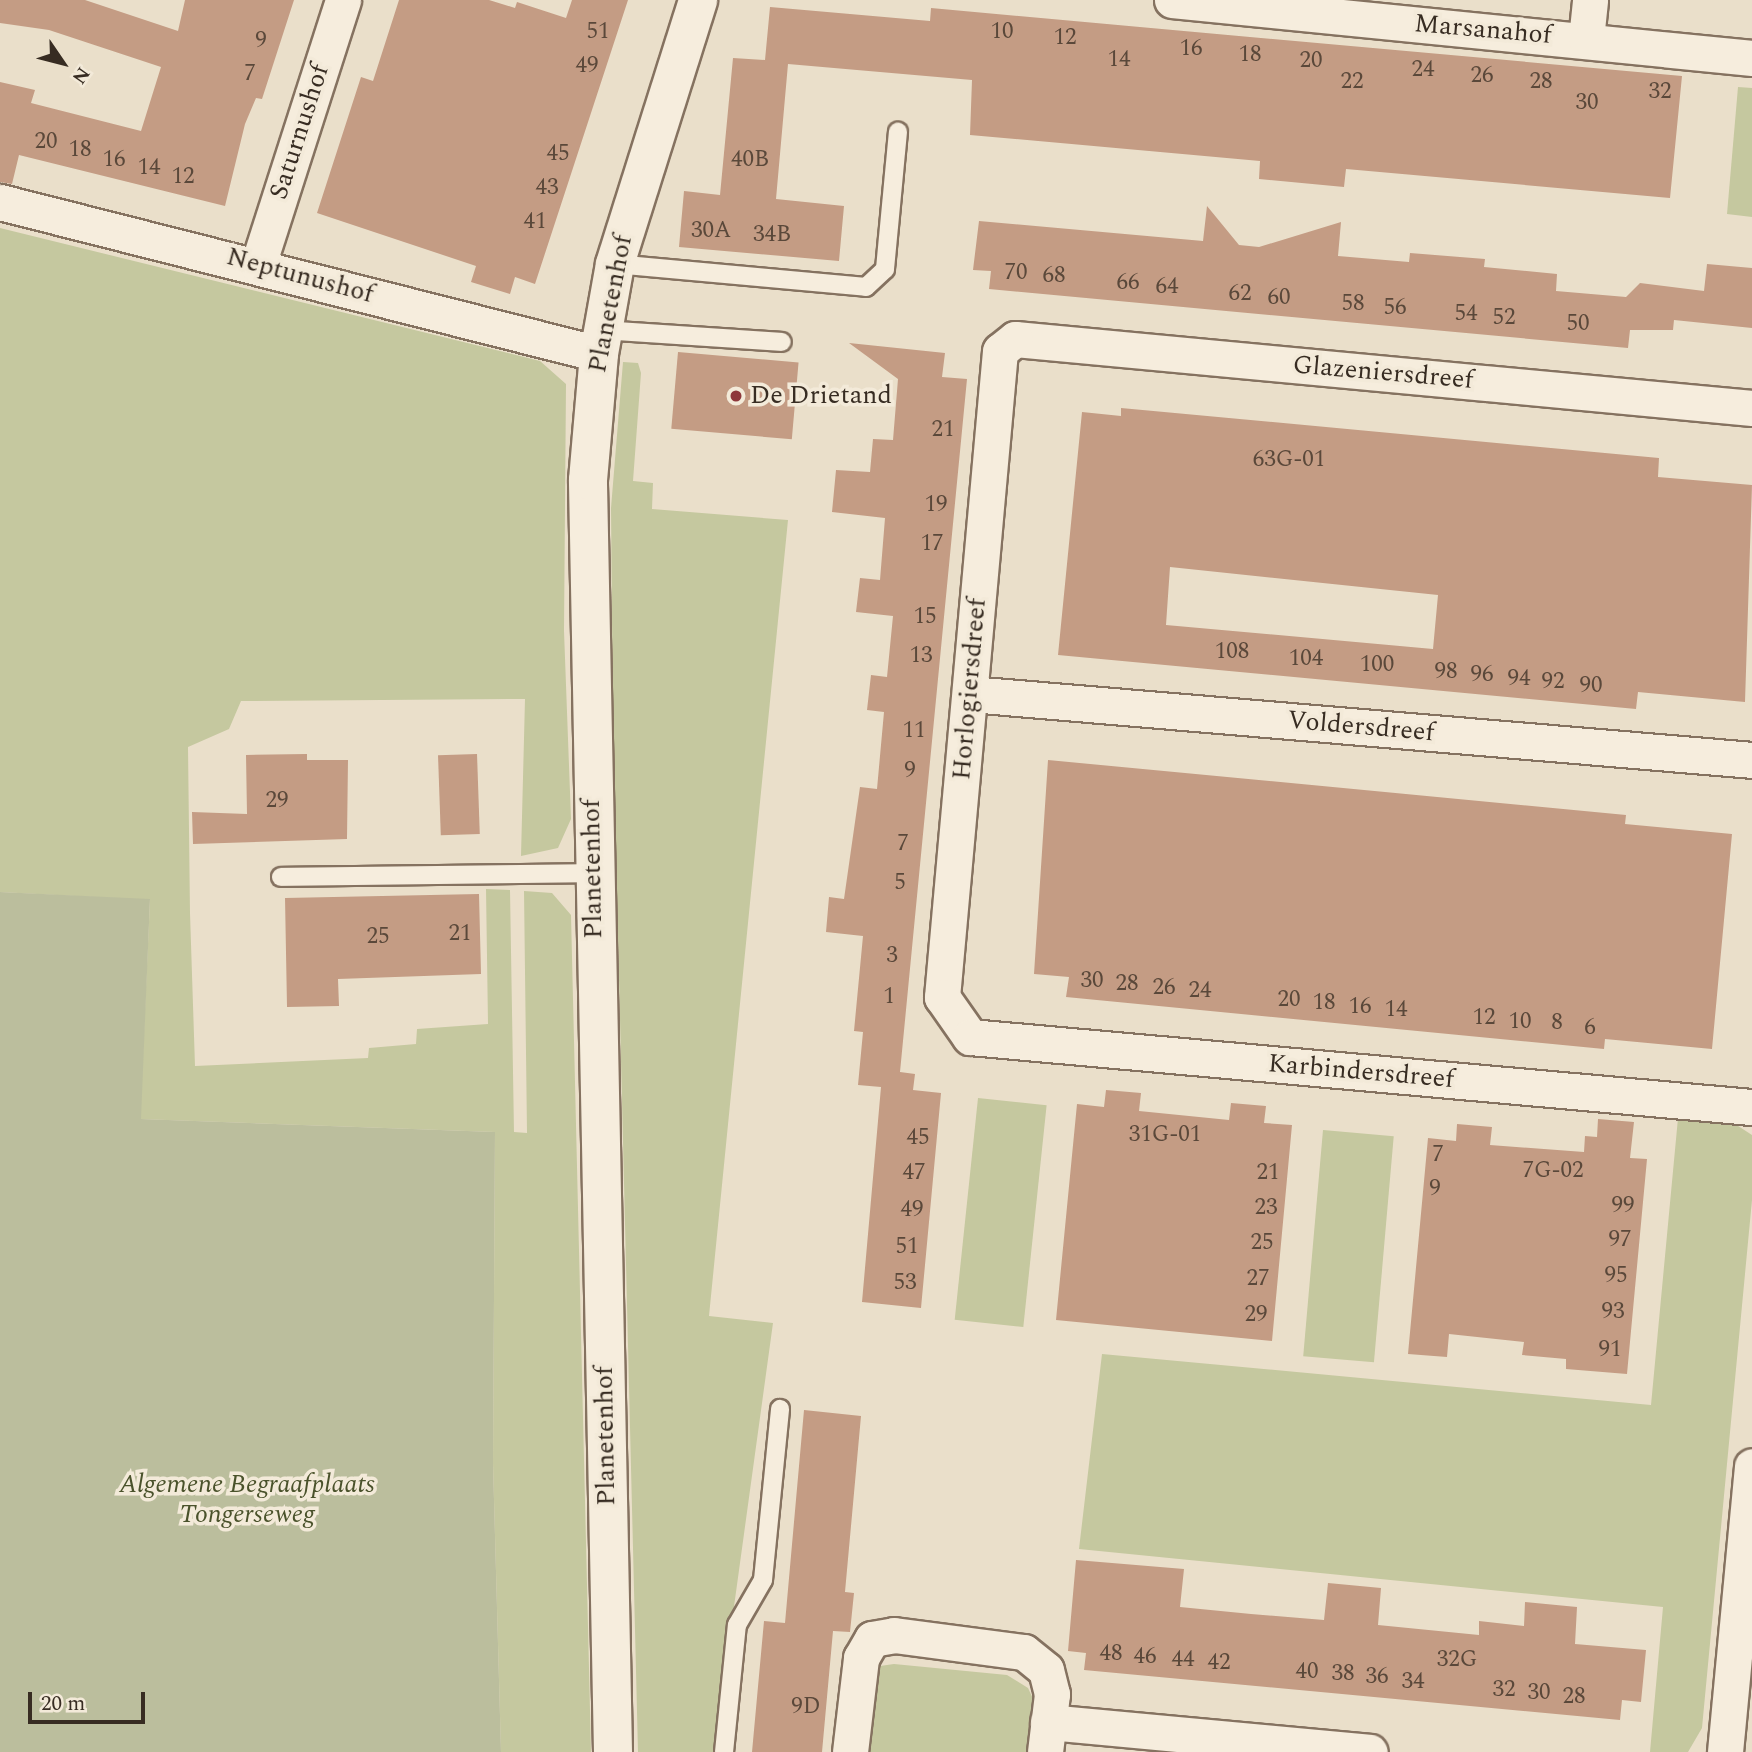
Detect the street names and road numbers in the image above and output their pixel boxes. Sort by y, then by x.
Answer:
street label: Marsanahof [1413,8,1553,52]
street label: Saturnushof [264,61,336,203]
street label: Planetenhof [582,232,640,376]
street label: Neptunushof [223,241,377,311]
street label: Glazeniersdreef [1291,350,1475,396]
street label: Horlogiersdreef [947,597,993,781]
street label: Voldersdreef [1286,705,1436,749]
street label: Planetenhof [576,799,610,939]
street label: Karbindersdreef [1267,1048,1455,1096]
street label: Planetenhof [589,1366,623,1506]

